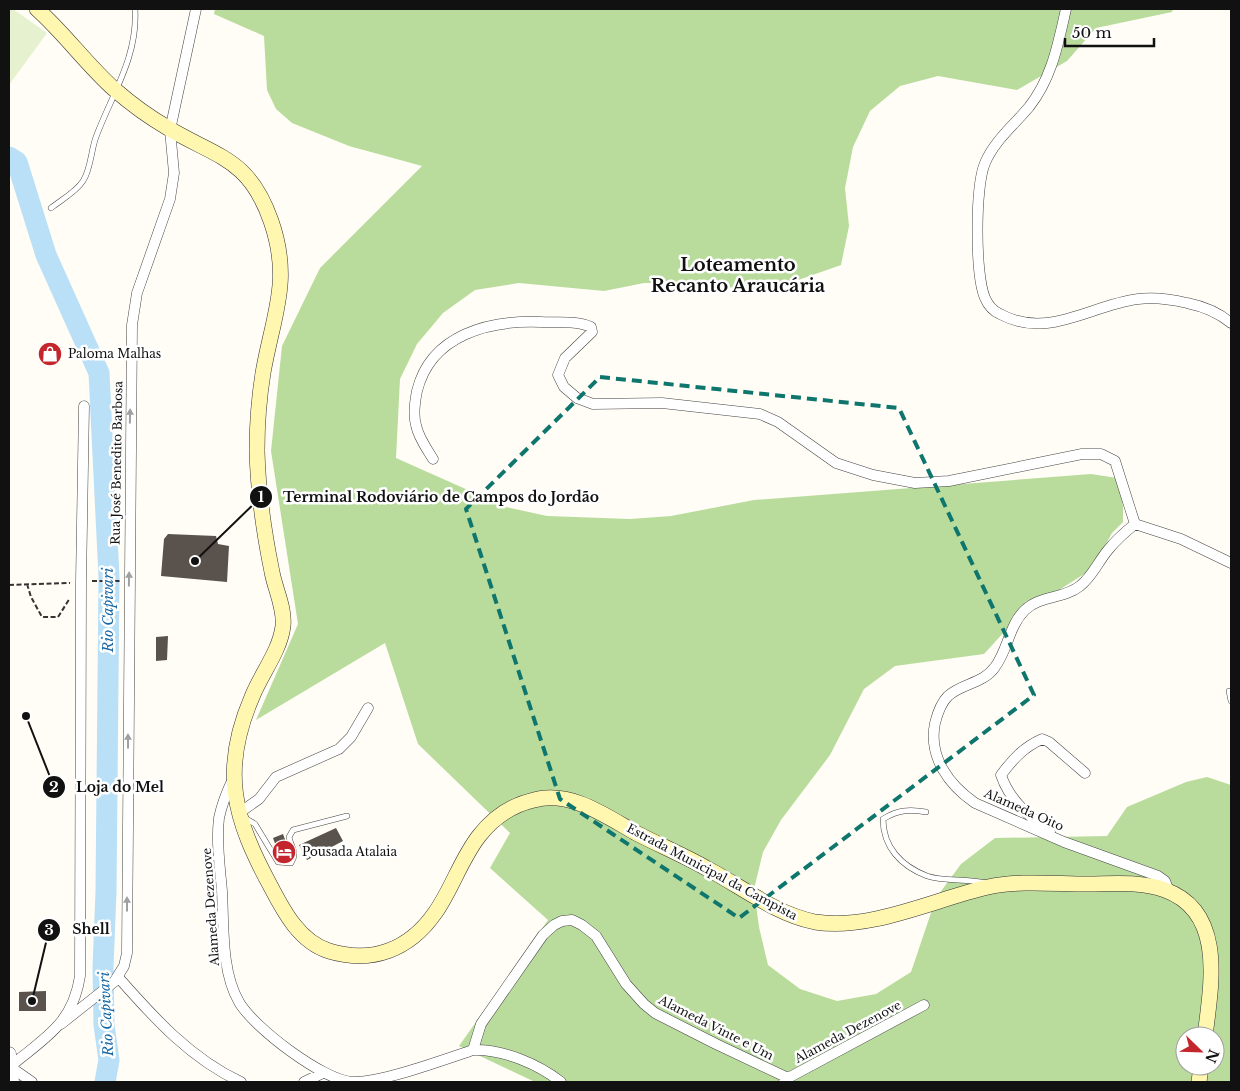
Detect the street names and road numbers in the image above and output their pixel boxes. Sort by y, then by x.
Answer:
street label: Rua José Benedito Barbosa [108,380,125,545]
street label: Alameda Oito [981,785,1066,834]
street label: Estrada Municipal da Campista [624,820,800,923]
street label: Alameda Dezenove [199,847,222,968]
street label: Alameda Vinte e Um [655,992,776,1063]
street label: Alameda Dezenove [791,997,904,1066]

